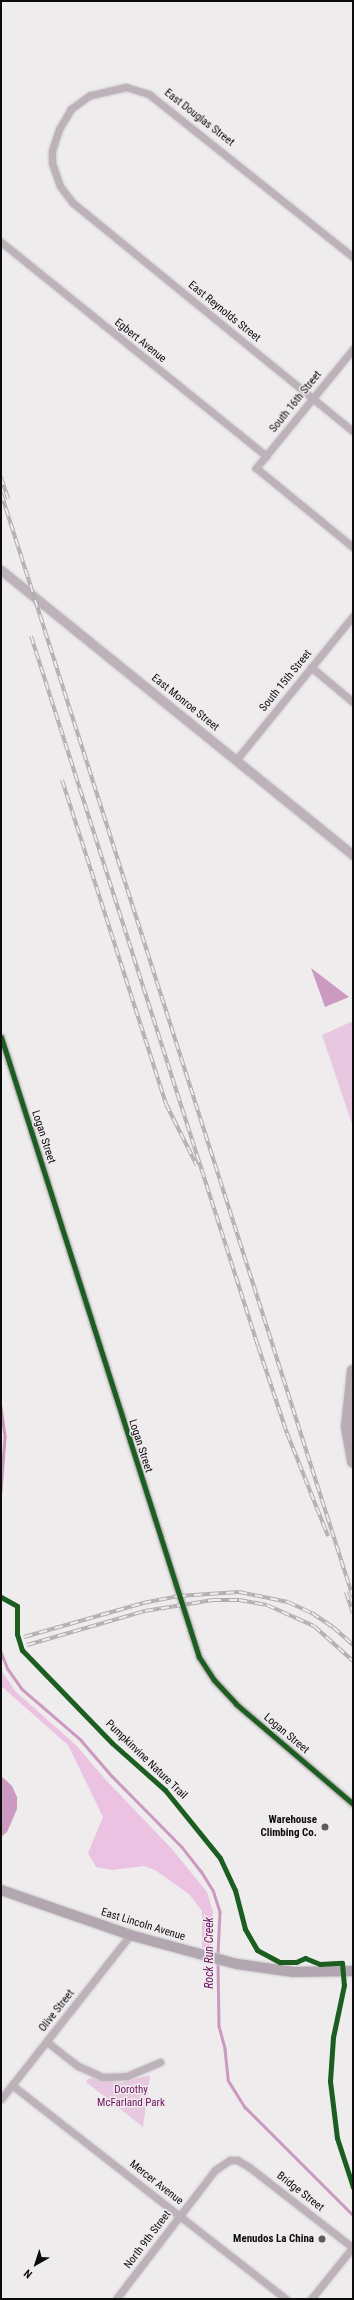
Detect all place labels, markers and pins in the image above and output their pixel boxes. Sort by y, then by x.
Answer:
place label: Warehouse Climbing Co. [260,1814,317,1840]
marker: Warehouse Climbing Co. [320,1822,330,1832]
place label: Menudos La China [233,2232,314,2246]
marker: Menudos La China [317,2234,327,2244]

